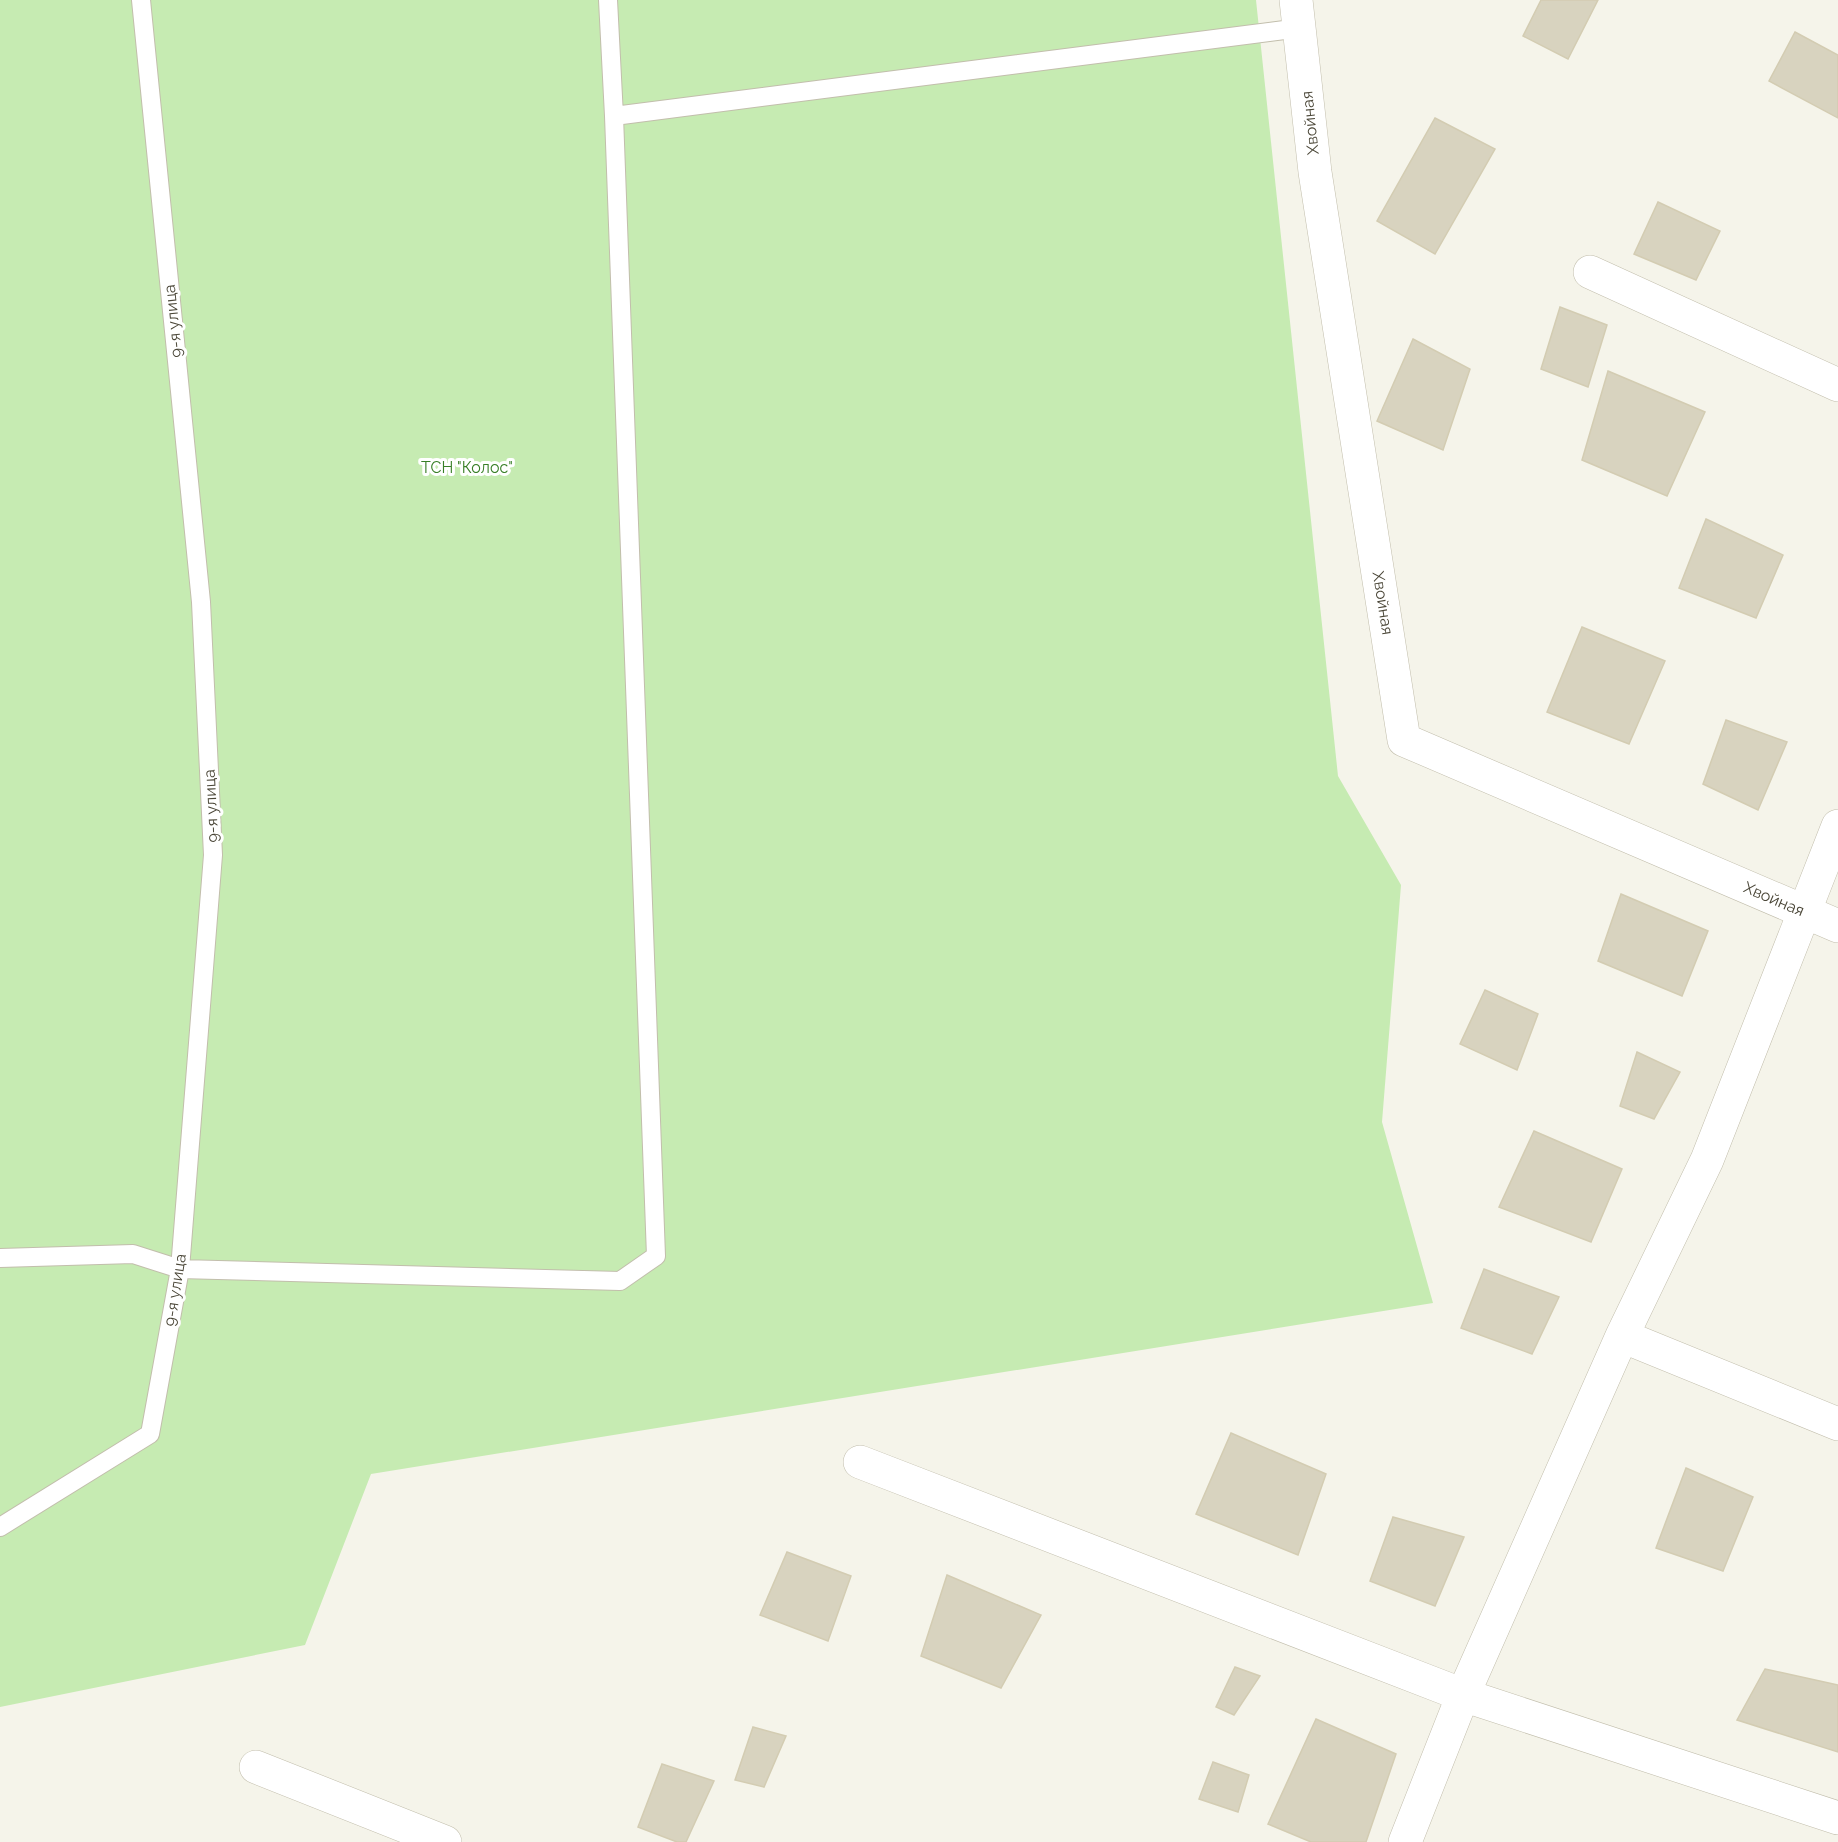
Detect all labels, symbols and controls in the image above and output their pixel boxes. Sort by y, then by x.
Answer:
street label: Хвойная [1297,90,1323,156]
street label: 9-я улица [160,284,186,358]
park label: ТСН "Колос" [421,458,513,477]
street label: Хвойная [1369,570,1397,636]
street label: 9-я улица [200,769,222,843]
street label: Хвойная [1741,878,1807,920]
street label: 9-я улица [160,1252,190,1328]

